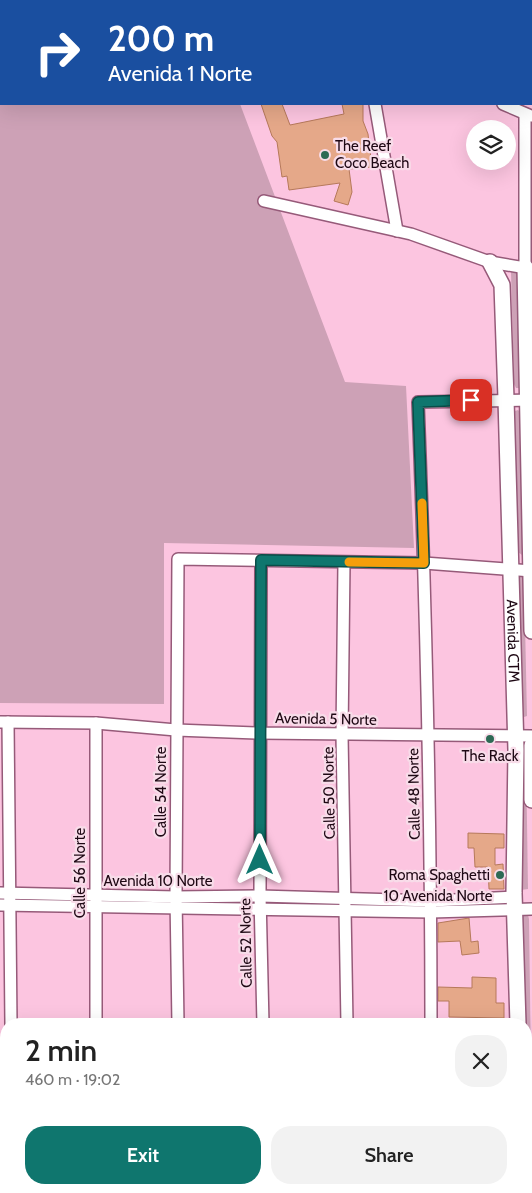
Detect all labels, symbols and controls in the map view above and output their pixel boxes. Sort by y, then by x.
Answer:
text: 200 m [108,17,214,60]
icon: right [25,20,90,85]
text: Avenida 1 Norte [108,60,252,87]
map controls [466,120,516,170]
button: layers [466,120,516,170]
place label: The Reef Coco Beach [335,137,409,172]
marker: The Reef Coco Beach [319,149,331,161]
pin [450,379,492,421]
icon: arrive [457,386,485,414]
street label: Avenida CTM [503,599,523,683]
street label: Avenida 5 Norte [275,709,377,729]
marker: The Rack [484,733,496,745]
street label: Calle 54 Norte [152,746,170,837]
street label: Calle 50 Norte [319,746,339,839]
place label: The Rack [462,747,519,765]
street label: Calle 48 Norte [404,748,424,840]
street label: Calle 56 Norte [71,827,89,918]
position arrow [233,833,285,885]
place label: Roma Spaghetti [388,866,490,884]
marker: Roma Spaghetti [494,869,506,881]
street label: Avenida 10 Norte [104,872,213,890]
street label: 10 Avenida Norte [384,887,493,905]
street label: Calle 52 Norte [236,898,256,988]
text: 2 min [25,1032,97,1069]
button: close [455,1035,507,1087]
text: 460 m · 19:02 [25,1070,120,1089]
button: Exit [25,1126,261,1184]
button: Share [271,1126,507,1184]

